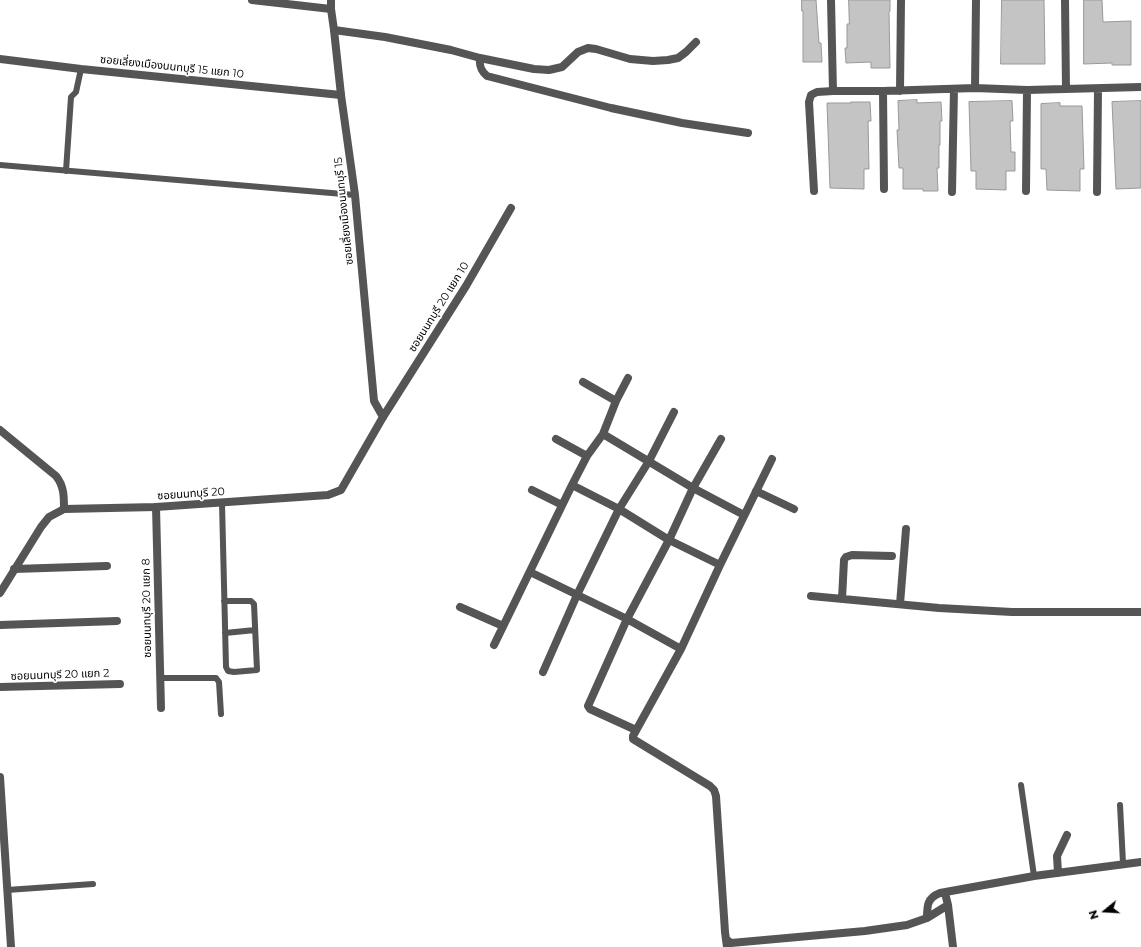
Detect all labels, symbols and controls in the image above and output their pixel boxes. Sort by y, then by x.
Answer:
street label: ซอยเลี่ยงเมืองนนทบุรี 15 แยก 10 [100,53,244,81]
street label: ซอยเลี่ยงเมืองนนทบุรี 15 [332,156,356,266]
street label: ซอยนนทบุรี 20 แยก 10 [406,260,472,354]
street label: ซอยนนทบุรี 20 [157,485,225,503]
street label: ซอยนนทบุรี 20 แยก 8 [140,558,154,658]
street label: ซอยนนทบุรี 20 แยก 2 [10,667,110,683]
north arrow [1085,891,1125,931]
text: N [1086,908,1102,921]

